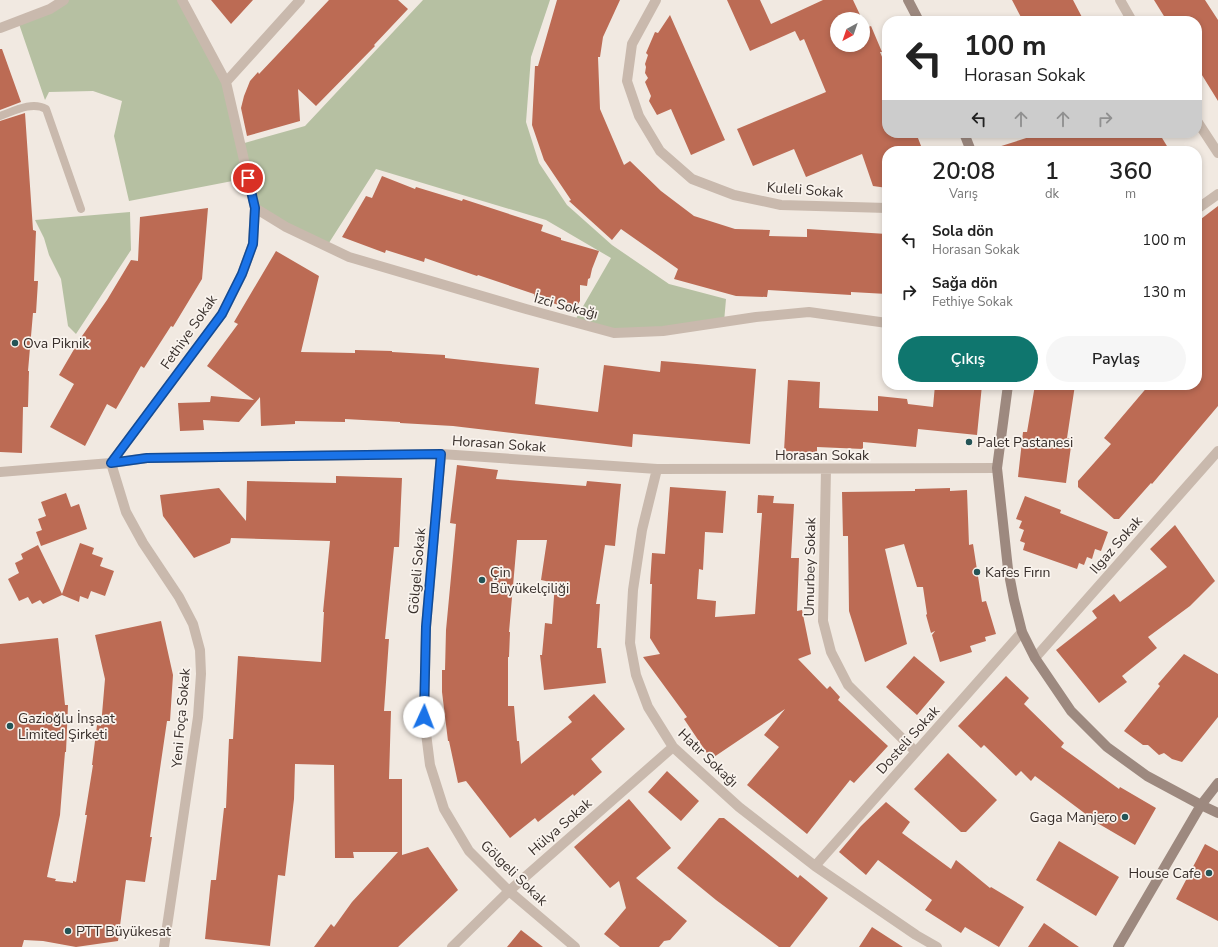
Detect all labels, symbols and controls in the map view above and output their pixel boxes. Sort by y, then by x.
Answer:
north arrow [830,12,870,52]
map controls [830,12,870,52]
text: 100 m [964,27,1047,65]
icon: left [898,32,950,84]
text: Horasan Sokak [964,63,1085,87]
icon: left [968,108,990,130]
icon: ahead [1010,108,1032,130]
icon: ahead [1052,108,1074,130]
icon: right [1094,108,1116,130]
text: 20:08 [932,155,995,187]
text: 1 [1045,155,1059,187]
text: 360 [1109,155,1152,187]
pin [231,161,265,195]
icon: arrive [237,167,259,189]
street label: Kuleli Sokak [766,178,845,202]
text: Varış [949,185,978,203]
text: dk [1045,185,1059,203]
text: m [1125,185,1136,203]
text: Sola dön [932,221,994,241]
icon: left [898,229,920,251]
text: 100 m [1142,230,1186,250]
text: Horasan Sokak [932,241,1020,259]
text: Sağa dön [932,273,997,293]
icon: right [898,281,920,303]
text: 130 m [1142,282,1186,302]
street label: İzci Sokağı [532,288,600,324]
street label: Fethiye Sokak [156,290,222,373]
text: Fethiye Sokak [932,293,1013,311]
place label: Ova Piknik [23,334,90,353]
button: Çıkış [898,336,1038,382]
button: Paylaş [1046,336,1186,382]
marker: Ova Piknik [10,338,20,348]
street label: Horasan Sokak [451,431,548,457]
place label: Palet Pastanesi [977,433,1073,452]
marker: Palet Pastanesi [964,437,974,447]
street label: Horasan Sokak [775,446,870,465]
street label: Ilgaz Sokak [1086,511,1147,578]
street label: Umurbey Sokak [800,516,820,617]
street label: Gölgeli Sokak [404,526,430,615]
place label: Çin Büyükelçiliği [490,563,569,598]
place label: Kafes Fırın [985,563,1050,582]
marker: Kafes Fırın [972,567,982,577]
marker: Çin Büyükelçiliği [477,575,487,585]
street label: Yeni Foça Sokak [167,666,195,770]
position arrow [403,696,445,738]
street label: Dosteli Sokak [872,701,944,778]
place label: Gazioğlu İnşaat Limited Şirketi [18,709,115,744]
marker: Gazioğlu İnşaat Limited Şirketi [5,721,15,731]
street label: Hatır Sokağı [674,724,742,792]
street label: Hülya Sokak [524,793,597,860]
place label: Gaga Manjero [1029,808,1117,827]
marker: Gaga Manjero [1120,812,1130,822]
street label: Gölgeli Sokak [476,836,552,911]
place label: House Cafe [1128,864,1201,883]
marker: House Cafe [1204,868,1214,878]
place label: PTT Büyükesat [76,922,171,941]
marker: PTT Büyükesat [63,926,73,936]

